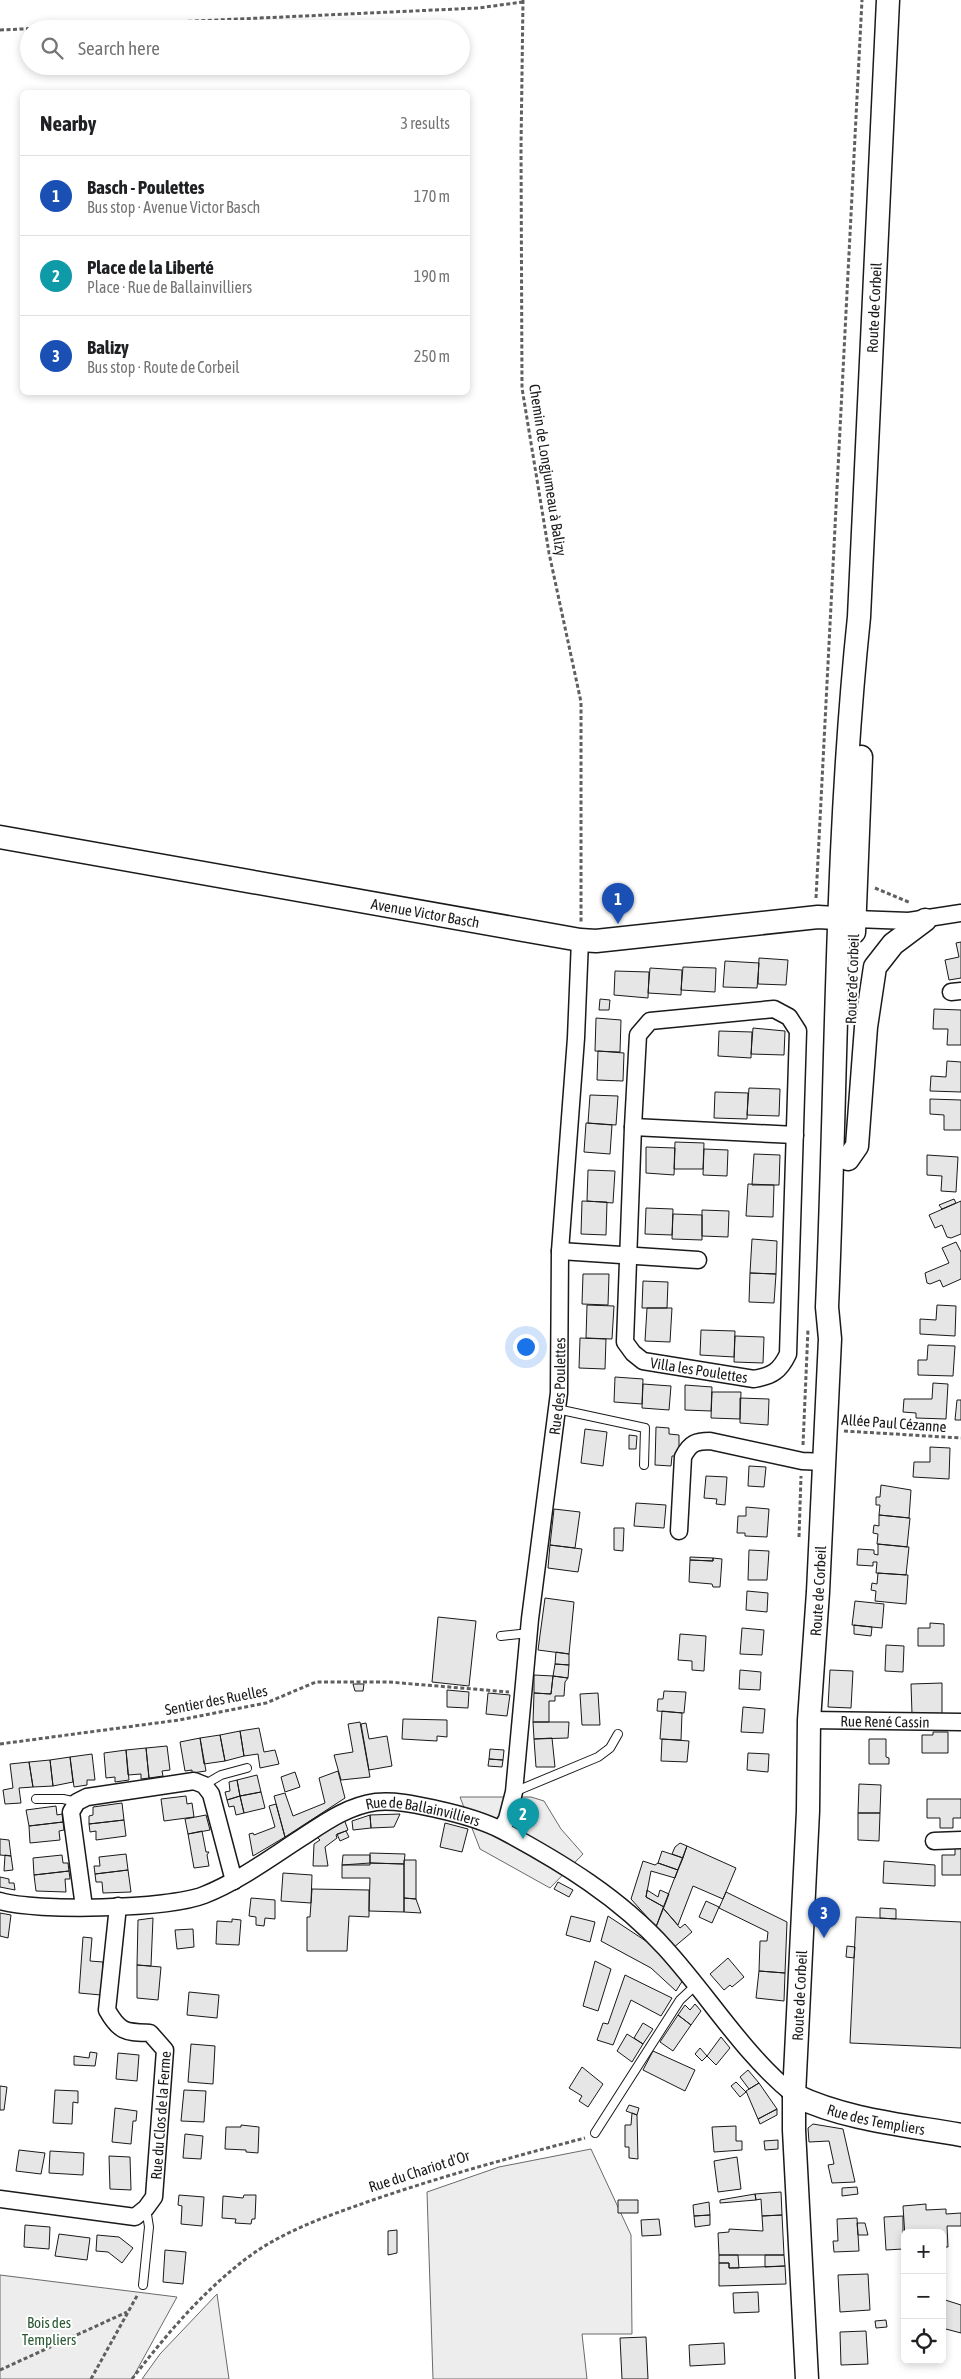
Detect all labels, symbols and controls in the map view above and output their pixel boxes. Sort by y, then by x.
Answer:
search box [20,20,470,75]
icon: search [38,34,66,62]
text: Search here [78,37,160,59]
text: Nearby [40,111,96,135]
text: 3 results [400,114,450,132]
text: Basch - Poulettes [87,176,205,198]
text: 1 [52,187,60,205]
text: 170 m [414,187,450,205]
text: Bus stop · Avenue Victor Basch [87,198,260,216]
text: Place de la Liberté [87,256,214,278]
street label: Route de Corbeil [863,262,884,353]
text: 2 [52,267,60,285]
text: 190 m [414,267,450,285]
text: Place · Rue de Ballainvilliers [87,278,252,296]
text: Balizy [87,336,129,358]
text: 3 [52,347,60,365]
text: 250 m [414,347,450,365]
text: Bus stop · Route de Corbeil [87,358,240,376]
street label: Chemin de Longjumeau à Balizy [526,383,570,557]
pin: 1 [602,883,634,924]
street label: Avenue Victor Basch [370,895,481,931]
street label: Route de Corbeil [842,934,862,1024]
your location [513,1334,539,1360]
street label: Rue des Poulettes [545,1337,568,1436]
street label: Villa les Poulettes [649,1354,749,1386]
street label: Allée Paul Cézanne [841,1411,947,1435]
street label: Route de Corbeil [806,1545,829,1637]
street label: Sentier des Ruelles [163,1682,269,1718]
street label: Rue René Cassin [840,1712,930,1730]
street label: Rue de Ballainvilliers [364,1793,483,1829]
pin: 2 [507,1798,539,1839]
pin: 3 [808,1897,840,1938]
street label: Route de Corbeil [788,1950,810,2041]
street label: Rue du Clos de la Ferme [147,2050,173,2180]
street label: Rue des Templiers [825,2100,926,2137]
street label: Rue du Chariot d'Or [366,2147,472,2195]
map controls [901,2229,946,2364]
button: + [901,2229,946,2274]
button: − [901,2274,946,2319]
park label: Bois des Templiers [22,2314,76,2348]
button: locate [901,2319,946,2364]

